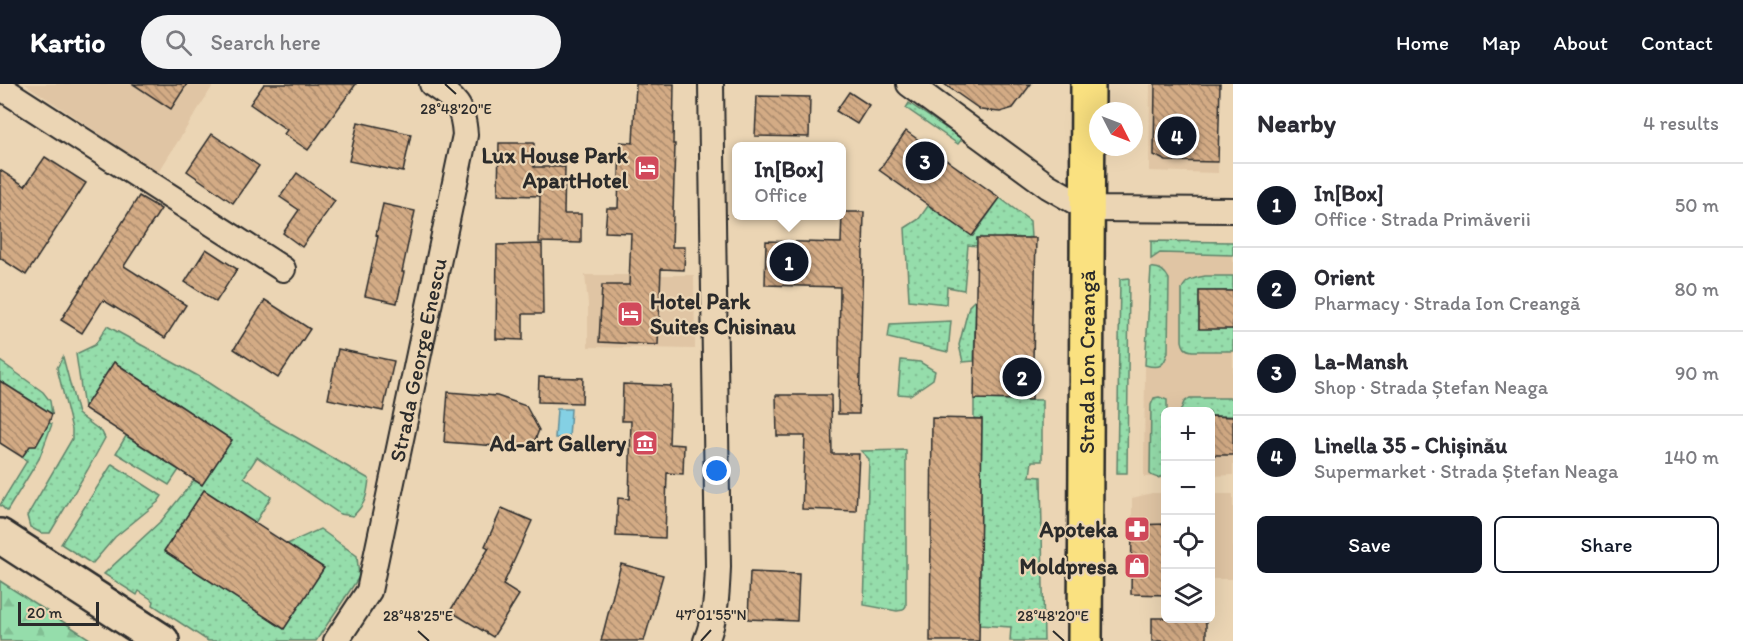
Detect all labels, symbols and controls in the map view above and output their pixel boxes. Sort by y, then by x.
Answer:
search box [141,15,561,69]
text: Kartio [30,25,105,59]
icon: search [162,26,195,59]
text: Search here [210,29,321,56]
text: Home [1396,30,1449,55]
text: Map [1482,30,1521,55]
text: About [1554,30,1608,55]
text: Contact [1641,30,1713,55]
text: 28°48'20"E [420,100,492,118]
north arrow [1089,102,1143,156]
text: Nearby [1257,107,1336,139]
text: 4 results [1643,111,1719,135]
pin: 4 [1158,113,1196,158]
pin: 3 [906,138,944,184]
place label: Lux House Park ApartHotel [481,142,629,194]
popup [732,142,846,220]
hotel icon: Lux House Park ApartHotel [632,153,662,183]
text: In[Box] [754,156,824,183]
text: In[Box] [1314,180,1384,207]
text: Office [754,183,807,207]
text: 1 [1272,193,1281,217]
text: 50 m [1675,193,1719,217]
text: Office · Strada Primăverii [1314,207,1531,231]
pin: 1 [770,240,808,285]
street label: Strada George Enescu [384,256,453,465]
text: Orient [1314,264,1375,291]
street label: Strada Ion Creangă [1073,269,1101,454]
text: 2 [1271,277,1282,301]
text: 80 m [1674,277,1719,301]
place label: Hotel Park Suites Chisinau [650,288,797,340]
text: Pharmacy · Strada Ion Creangă [1314,291,1581,315]
hotel icon: Hotel Park Suites Chisinau [615,299,645,329]
text: La-Mansh [1314,348,1408,375]
pin: 2 [1002,354,1042,400]
text: 3 [1271,361,1282,385]
text: 90 m [1675,361,1719,385]
text: Shop · Strada Ștefan Neaga [1314,375,1548,399]
map controls [1161,407,1215,623]
button: + [1161,407,1215,461]
museum icon: Ad-art Gallery [630,428,660,458]
place label: Ad-art Gallery [489,430,627,457]
text: Linella 35 - Chișinău [1314,432,1507,459]
text: 4 [1270,445,1283,469]
text: 140 m [1664,445,1719,469]
your location [702,456,731,485]
text: Supermarket · Strada Ștefan Neaga [1314,459,1618,483]
button: − [1161,461,1215,515]
pharmacy icon: Apoteka [1122,514,1152,544]
button: locate [1161,515,1215,569]
place label: Apoteka [1039,516,1119,543]
button: Save [1257,516,1482,573]
button: Share [1494,516,1719,573]
shop icon: Moldpresa [1122,551,1152,581]
place label: Moldpresa [1019,553,1119,580]
button: layers [1161,569,1215,623]
scale bar [18,599,99,626]
text: 20 m [27,603,62,622]
text: 47°01'55"N [675,606,747,624]
text: 28°48'25"E [383,607,453,625]
text: 28°48'20"E [1017,607,1089,625]

